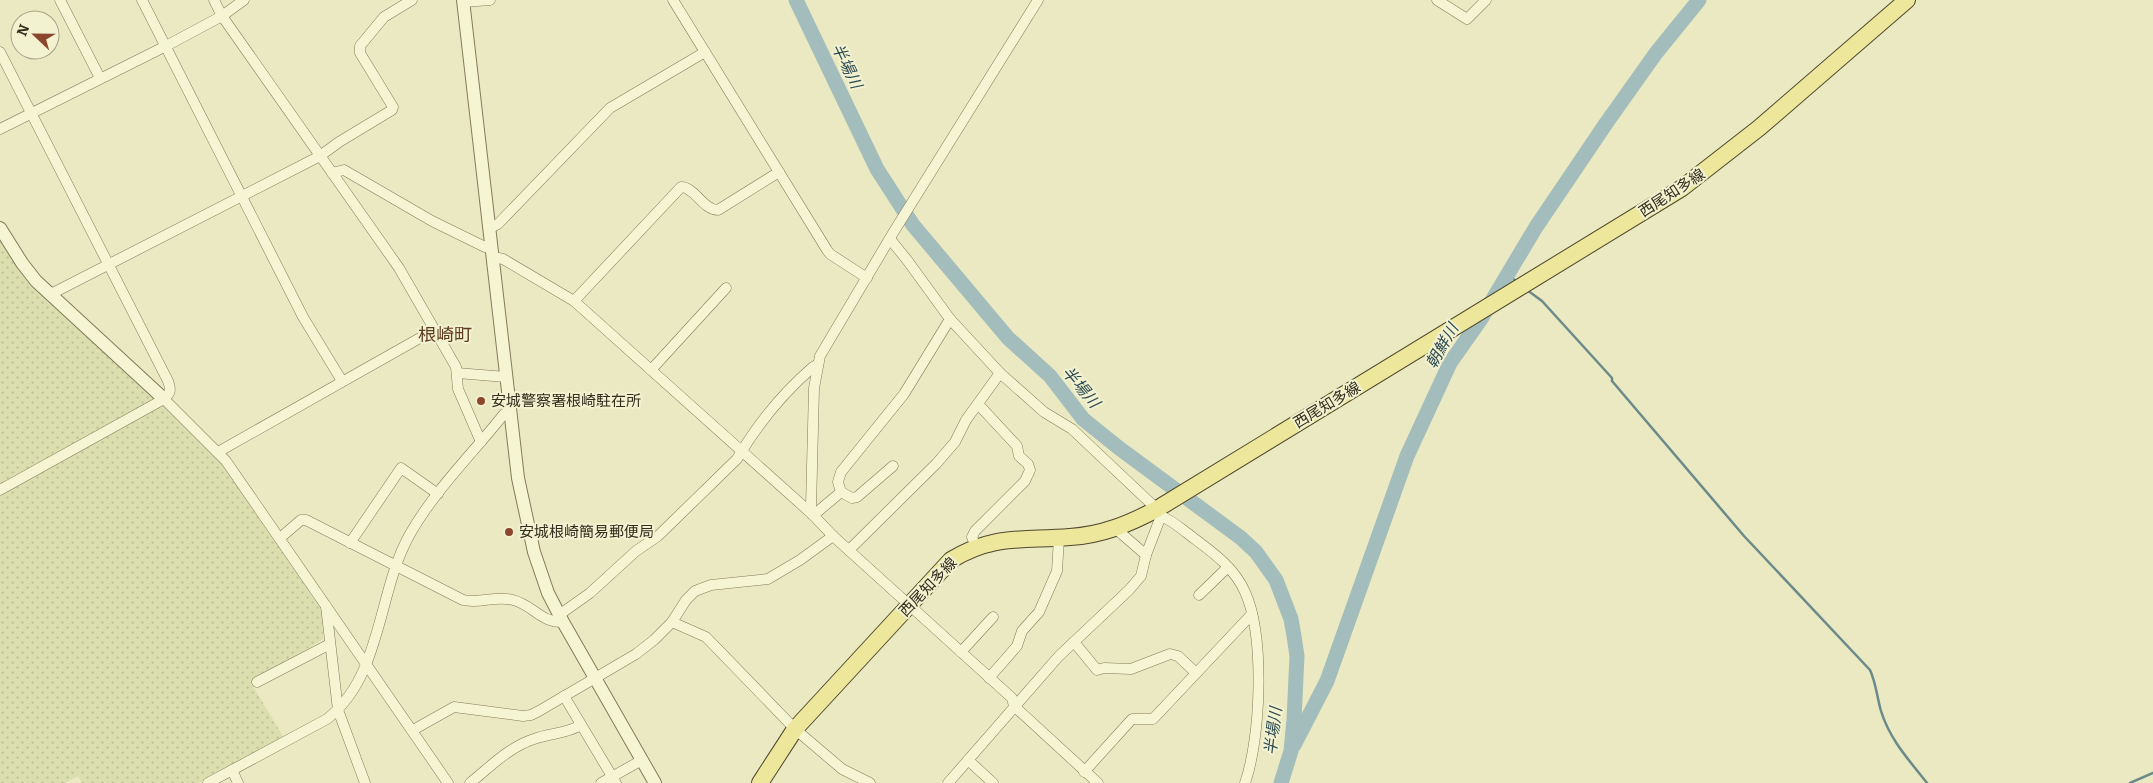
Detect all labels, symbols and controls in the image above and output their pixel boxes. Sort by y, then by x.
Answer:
north arrow [10,10,60,60]
text: N [14,22,33,39]
water label: 半場川 [828,40,867,94]
street label: 西尾知多線 [1636,165,1708,221]
water label: 朝鮮川 [1422,319,1463,372]
district label: 根崎町 [418,324,472,346]
water label: 半場川 [1058,363,1105,413]
street label: 西尾知多線 [1290,378,1364,432]
place label: 安城警察署根崎駐在所 [491,392,641,410]
marker: 安城警察署根崎駐在所 [475,395,487,407]
place label: 安城根崎簡易郵便局 [519,523,654,541]
marker: 安城根崎簡易郵便局 [503,526,515,538]
street label: 西尾知多線 [895,554,961,620]
water label: 半場川 [1261,704,1286,756]

